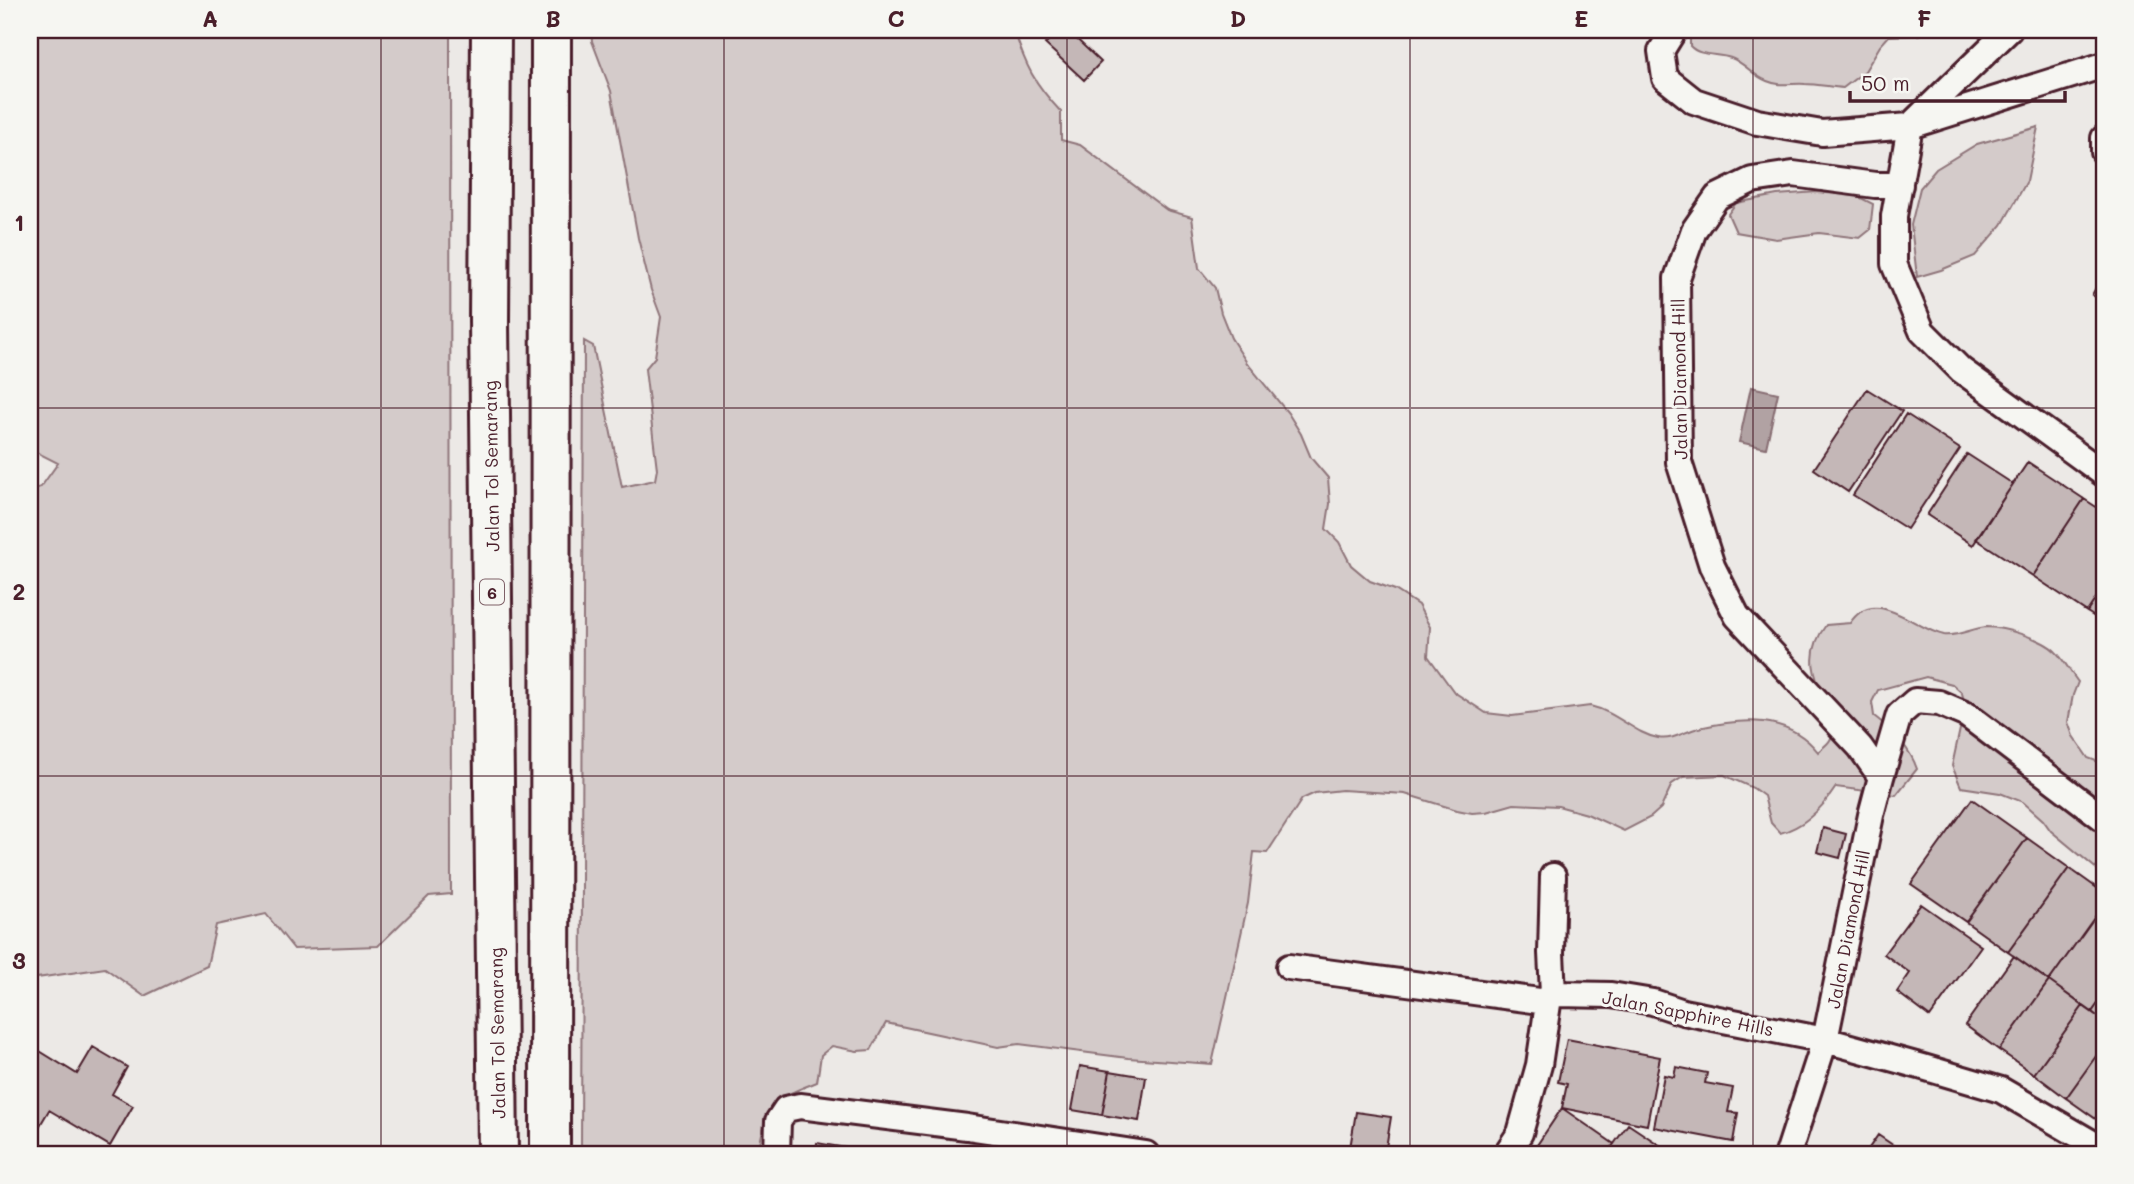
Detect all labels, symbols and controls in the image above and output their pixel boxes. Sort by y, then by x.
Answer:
text: A [202,3,218,33]
text: B [545,3,561,33]
text: C [887,3,905,33]
text: D [1230,3,1246,33]
text: E [1574,3,1588,33]
text: F [1917,3,1931,33]
scale bar [1850,60,2066,104]
text: 50 m [1861,69,1910,96]
text: 1 [14,207,24,237]
street label: Jalan Diamond Hill [1666,298,1692,460]
street label: Jalan Tol Semarang [478,380,504,552]
text: 2 [13,576,25,606]
road number: 6 [480,580,504,604]
street label: Jalan Diamond Hill [1821,848,1875,1010]
text: 3 [12,945,26,975]
street label: Jalan Tol Semarang [484,947,510,1119]
street label: Jalan Sapphire Hills [1600,985,1776,1041]

